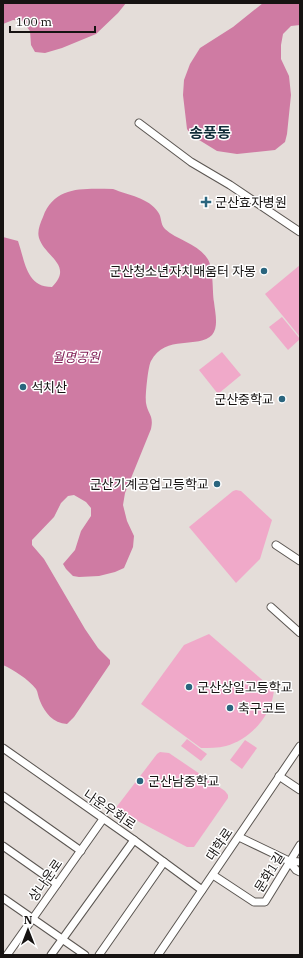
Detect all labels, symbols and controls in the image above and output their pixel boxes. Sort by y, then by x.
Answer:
scale bar [10,8,95,34]
text: 100 m [16,14,52,29]
district label: 송풍동 [189,123,231,142]
place label: 군산효자병원 [215,194,287,211]
marker: 군산효자병원 [200,196,212,208]
place label: 군산청소년자치배움터 자몽 [109,263,256,280]
marker: 군산청소년자치배움터 자몽 [259,266,269,276]
park label: 월명공원 [52,349,101,366]
place label: 석치산 [31,379,67,396]
marker: 석치산 [18,382,28,392]
place label: 군산중학교 [214,391,274,408]
marker: 군산중학교 [277,394,287,404]
place label: 군산기계공업고등학교 [89,476,209,493]
marker: 군산기계공업고등학교 [212,479,222,489]
place label: 군산상일고등학교 [197,679,293,696]
marker: 군산상일고등학교 [184,682,194,692]
place label: 축구코트 [238,700,286,717]
marker: 축구코트 [225,703,235,713]
place label: 군산남중학교 [148,773,220,790]
marker: 군산남중학교 [135,776,145,786]
street label: 나운우회로 [80,786,139,833]
street label: 대학로 [202,825,237,864]
street label: 문화1길 [251,849,288,895]
street label: 상나운로 [25,856,66,905]
north arrow [8,910,48,950]
text: N [24,913,33,927]

